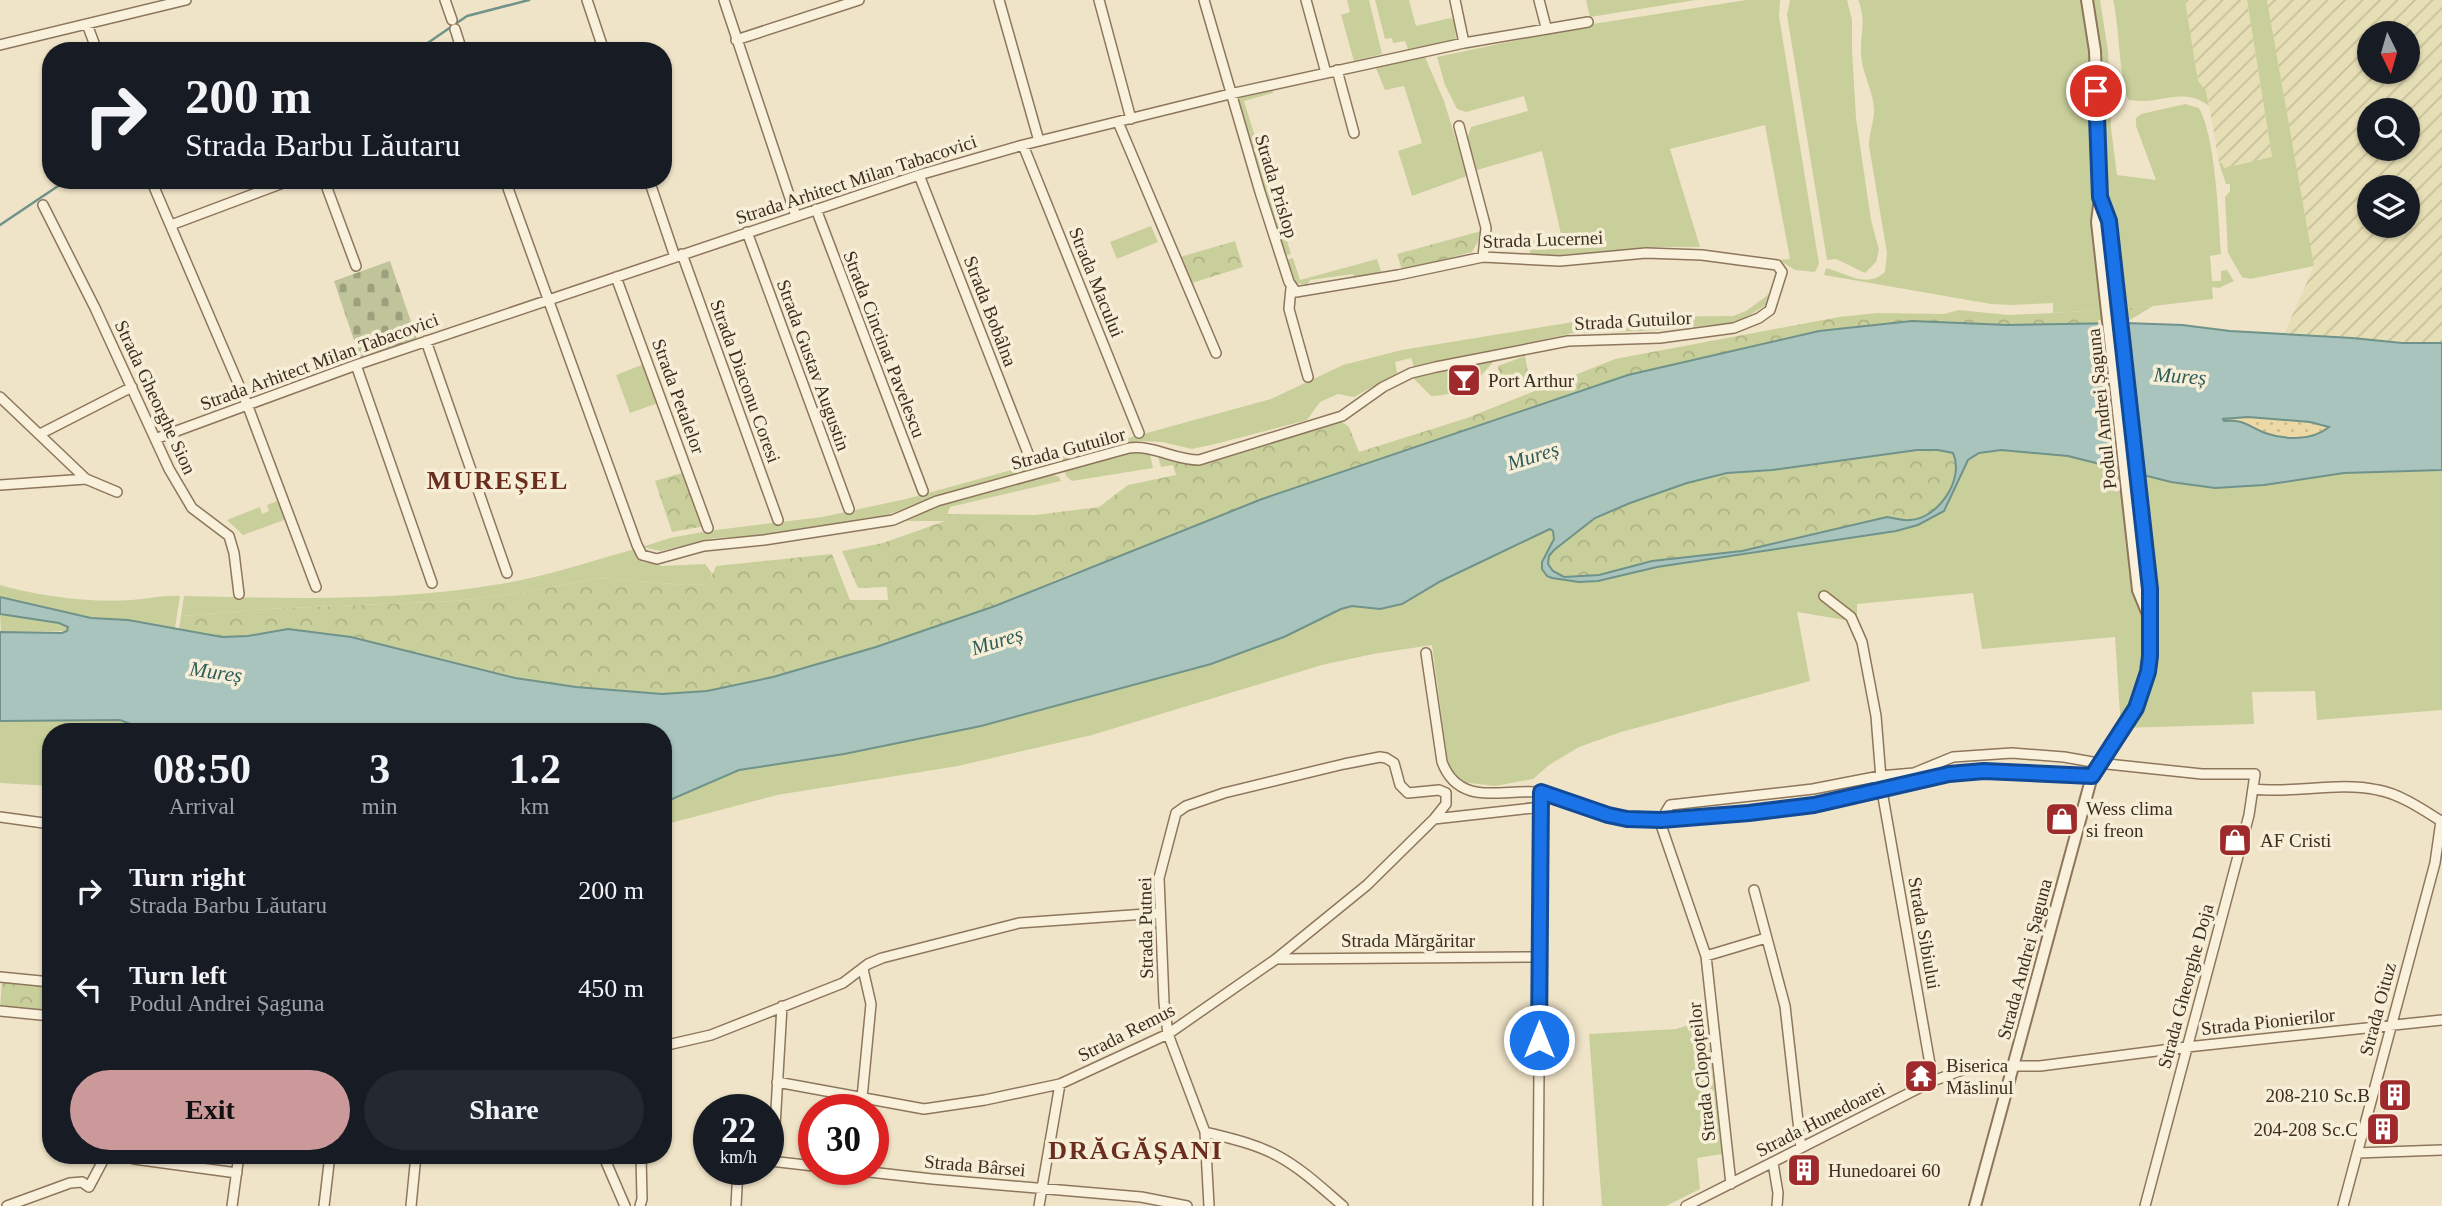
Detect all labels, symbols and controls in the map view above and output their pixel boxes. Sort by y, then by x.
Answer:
north arrow [2357,21,2420,84]
map controls [2357,21,2420,238]
pin [2066,61,2126,121]
text: 200 m [185,69,312,124]
icon: right [70,70,161,161]
icon: arrive [2077,72,2115,110]
button: search [2357,98,2420,161]
text: Strada Barbu Lăutaru [185,127,460,163]
street label: Strada Arhitect Milan Tabacovici [733,131,979,228]
street label: Strada Prislop [1251,132,1302,240]
button: layers [2357,175,2420,238]
street label: Strada Macului [1065,224,1128,340]
street label: Strada Lucernei [1482,227,1604,252]
street label: Strada Cincinat Pavelescu [839,248,930,441]
street label: Strada Bobâlna [960,253,1021,370]
street label: Strada Gustav Augustin [773,277,854,454]
street label: Strada Diaconu Coresi [706,297,785,466]
street label: Strada Gutuilor [1574,307,1693,334]
street label: Strada Arhitect Milan Tabacovici [197,308,441,414]
street label: Strada Gheorghe Sion [111,317,201,478]
street label: Podul Andrei Șaguna [2083,327,2120,490]
street label: Strada Petalelor [648,336,709,457]
bar icon: Port Arthur [1445,361,1483,399]
water label: Mureș [2152,362,2207,390]
place label: Port Arthur [1488,370,1575,391]
street label: Strada Gutuilor [1009,423,1128,474]
water label: Mureș [1503,437,1562,475]
district label: MUREȘEL [427,466,569,496]
water label: Mureș [967,622,1026,660]
water label: Mureș [187,656,244,688]
text: 08:50 [153,746,251,792]
text: 3 [369,746,390,792]
text: 1.2 [509,746,561,792]
text: Arrival [169,794,235,819]
text: min [362,794,398,819]
text: km [520,794,549,819]
place label: Wess clima si freon [2086,798,2173,841]
shop icon: Wess clima si freon [2043,800,2081,838]
shop icon: AF Cristi [2216,821,2254,859]
place label: AF Cristi [2260,830,2331,851]
text: Turn right [129,863,246,892]
icon: right [70,872,108,910]
street label: Strada Sibiului [1904,875,1945,991]
text: 200 m [578,876,644,905]
street label: Strada Andrei Șaguna [1993,876,2056,1042]
street label: Strada Putnei [1134,877,1157,979]
text: Strada Barbu Lăutaru [129,893,327,918]
street label: Strada Gheorghe Doja [2153,901,2218,1071]
street label: Strada Mărgăritar [1341,930,1476,951]
street label: Strada Oituz [2355,960,2400,1058]
text: Turn left [129,961,227,990]
icon: left [70,970,108,1008]
text: 450 m [578,974,644,1003]
text: Podul Andrei Șaguna [129,991,325,1016]
street label: Strada Remus [1074,999,1178,1066]
street label: Strada Clopoțeilor [1684,1001,1719,1143]
position arrow [1502,1003,1576,1077]
street label: Strada Pionierilor [2200,1004,2337,1039]
place label: Biserica Măslinul [1946,1055,2014,1098]
temple icon: Biserica Măslinul [1902,1057,1940,1095]
button: Exit [70,1070,350,1150]
button: Share [364,1070,644,1150]
building icon: 208-210 Sc.B [2376,1076,2414,1114]
street label: Strada Hunedoarei [1752,1078,1888,1161]
place label: 208-210 Sc.B [2266,1085,2370,1106]
speed limit sign: 30 [798,1094,889,1185]
building icon: 204-208 Sc.C [2364,1110,2402,1148]
text: 22 [721,1111,756,1150]
place label: 204-208 Sc.C [2254,1119,2358,1140]
district label: DRĂGĂȘANI [1048,1136,1224,1166]
text: km/h [720,1147,757,1167]
street label: Strada Bârsei [923,1151,1027,1180]
building icon: Hunedoarei 60 [1785,1151,1823,1189]
place label: Hunedoarei 60 [1828,1160,1940,1181]

